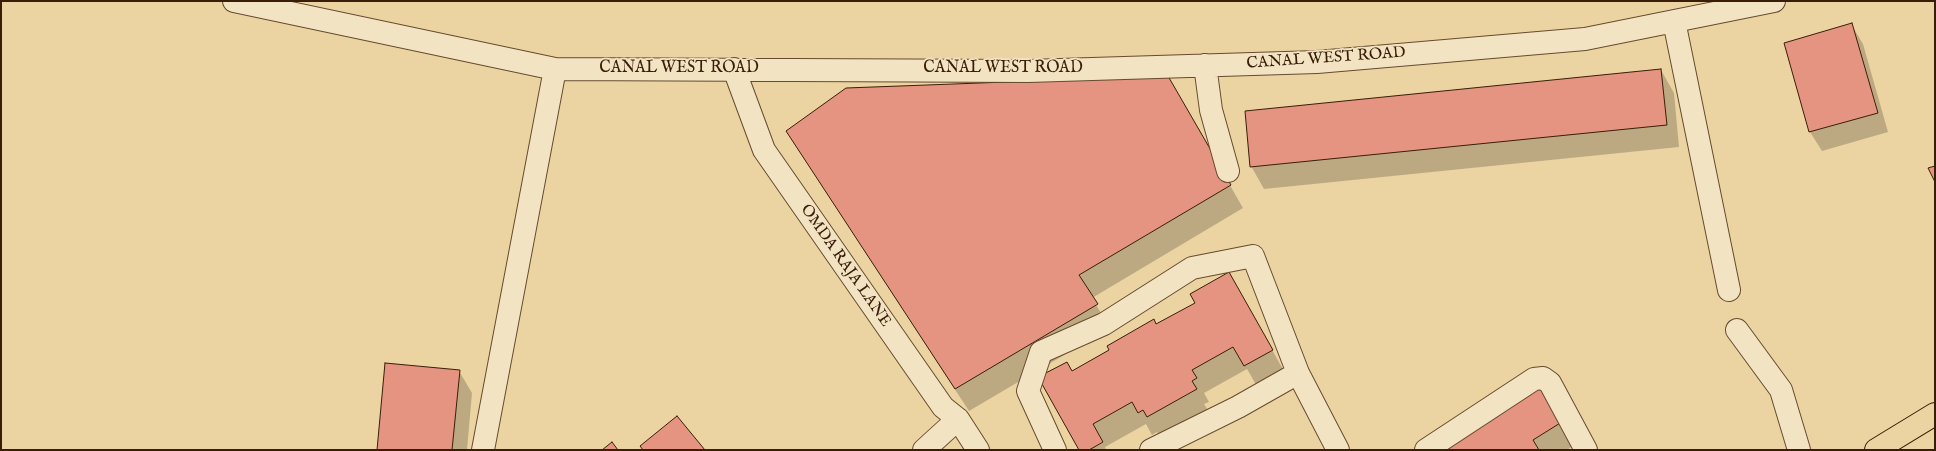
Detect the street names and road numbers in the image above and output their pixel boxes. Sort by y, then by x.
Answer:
street label: CANAL WEST ROAD [1246,44,1406,74]
street label: CANAL WEST ROAD [599,59,759,79]
street label: CANAL WEST ROAD [923,59,1083,79]
street label: OMDA RAJA LANE [796,201,894,331]

